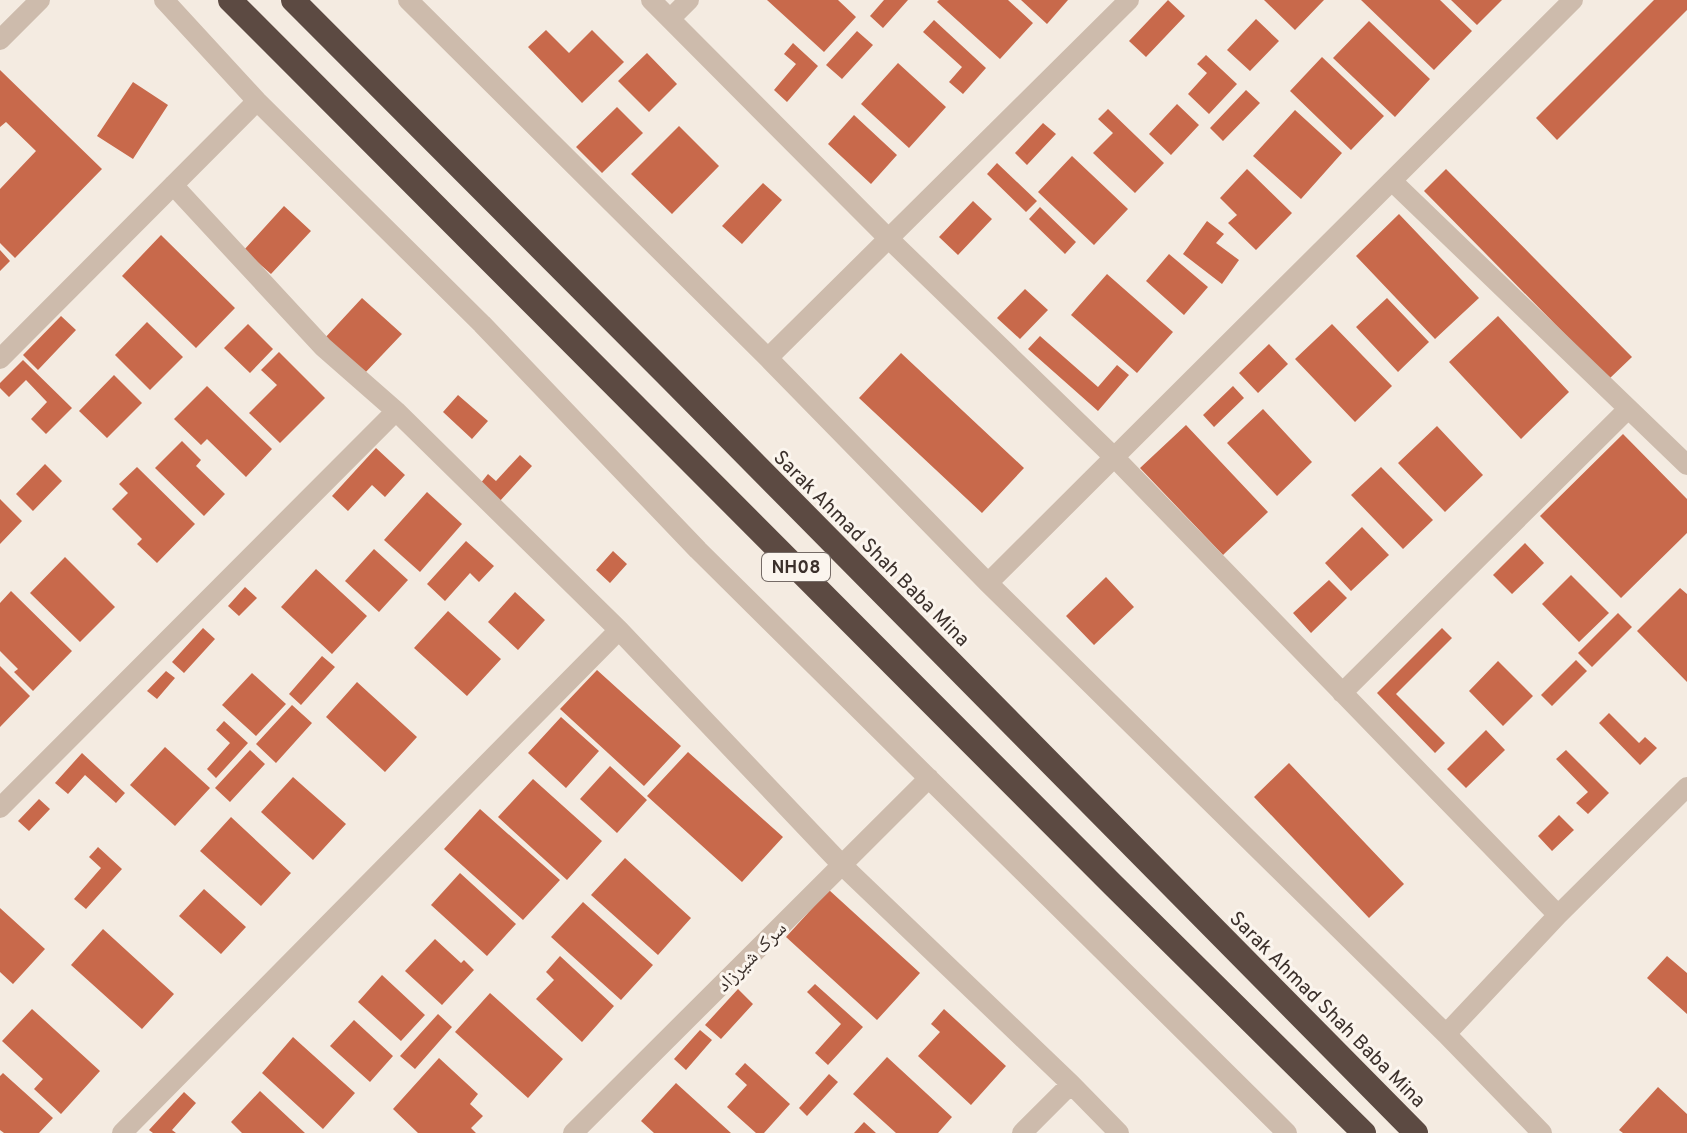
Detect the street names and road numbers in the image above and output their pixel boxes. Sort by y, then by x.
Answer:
street label: Sarak Ahmad Shah Baba Mina [767,446,974,653]
road number: NH08 [762,553,830,581]
street label: Sarak Ahmad Shah Baba Mina [1223,907,1430,1114]
street label: سرک شیرزاد [712,917,793,998]

